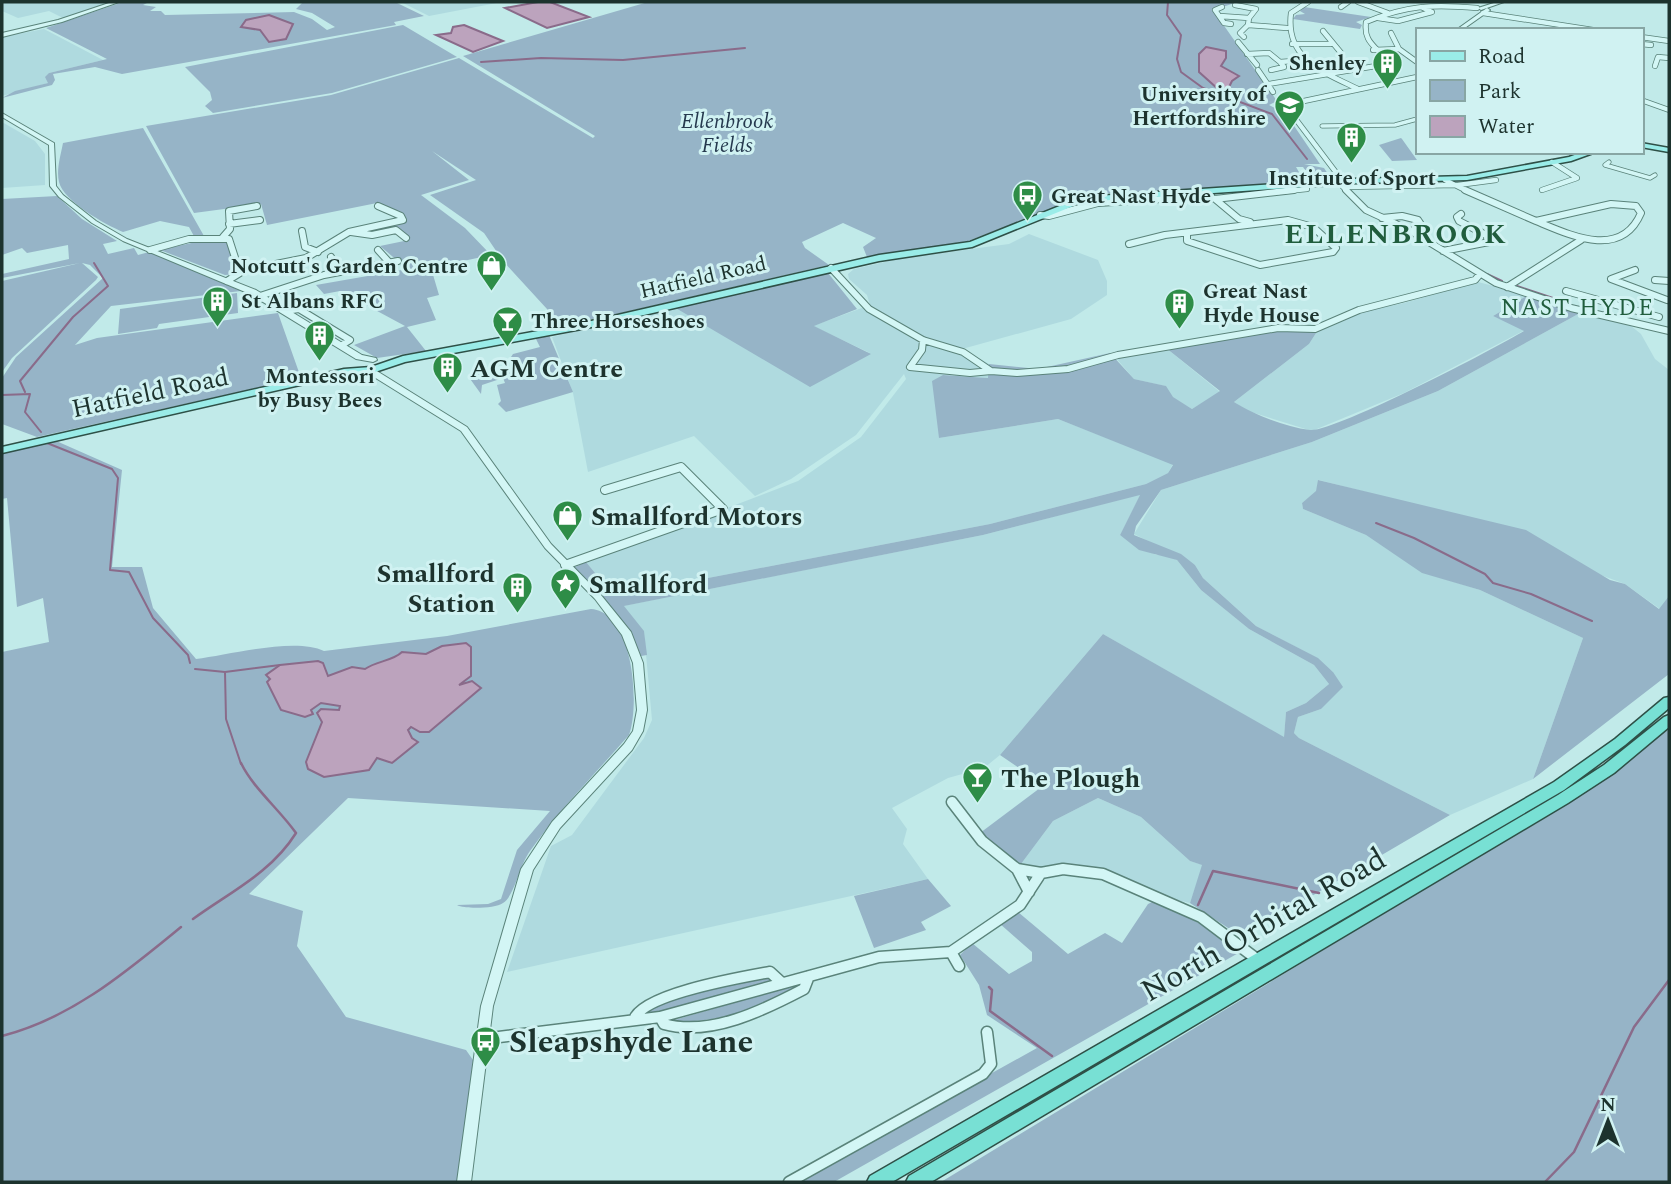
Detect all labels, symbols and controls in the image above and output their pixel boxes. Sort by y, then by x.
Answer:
legend [1416,28,1643,154]
text: Road [1478,41,1525,73]
building icon: Shenley [1371,46,1405,90]
place label: Shenley [1289,48,1366,80]
text: Park [1478,76,1522,108]
place label: University of Hertfordshire [1132,79,1267,135]
school or university icon: University of Hertfordshire [1272,89,1306,133]
park label: Ellenbrook Fields [681,106,773,162]
text: Water [1478,111,1534,143]
building icon: Institute of Sport [1335,121,1369,165]
place label: Institute of Sport [1268,163,1436,195]
bus stop icon: Great Nast Hyde [1011,179,1045,223]
place label: Great Nast Hyde [1051,181,1211,213]
district label: ELLENBROOK [1284,213,1508,256]
street label: Hatfield Road [637,248,770,308]
shop icon: Notcutt's Garden Centre [474,249,508,293]
place label: Notcutt's Garden Centre [231,251,468,283]
place label: Great Nast Hyde House [1203,276,1320,332]
building icon: St Albans RFC [201,284,235,328]
place label: St Albans RFC [241,286,383,318]
building icon: Great Nast Hyde House [1163,286,1197,330]
district label: NAST HYDE [1501,291,1655,326]
bar icon: Three Horseshoes [491,304,525,348]
place label: Three Horseshoes [531,306,705,338]
building icon: Montessori by Busy Bees [303,319,337,363]
place label: AGM Centre [470,349,623,389]
building icon: AGM Centre [430,351,464,395]
street label: Hatfield Road [68,357,233,429]
place label: Montessori by Busy Bees [258,361,382,417]
place label: Smallford Motors [591,497,803,537]
shop icon: Smallford Motors [551,499,585,543]
place label: Smallford Station [377,554,495,624]
place label: Smallford [589,565,707,605]
place icon: Smallford [549,567,583,611]
building icon: Smallford Station [501,571,535,615]
place label: The Plough [1001,759,1140,799]
bar icon: The Plough [961,761,995,805]
street label: North Orbital Road [1132,835,1396,1016]
place label: Sleapshyde Lane [509,1018,753,1067]
bus stop icon: Sleapshyde Lane [469,1024,503,1068]
north arrow [1573,1086,1643,1156]
text: N [1600,1091,1616,1120]

